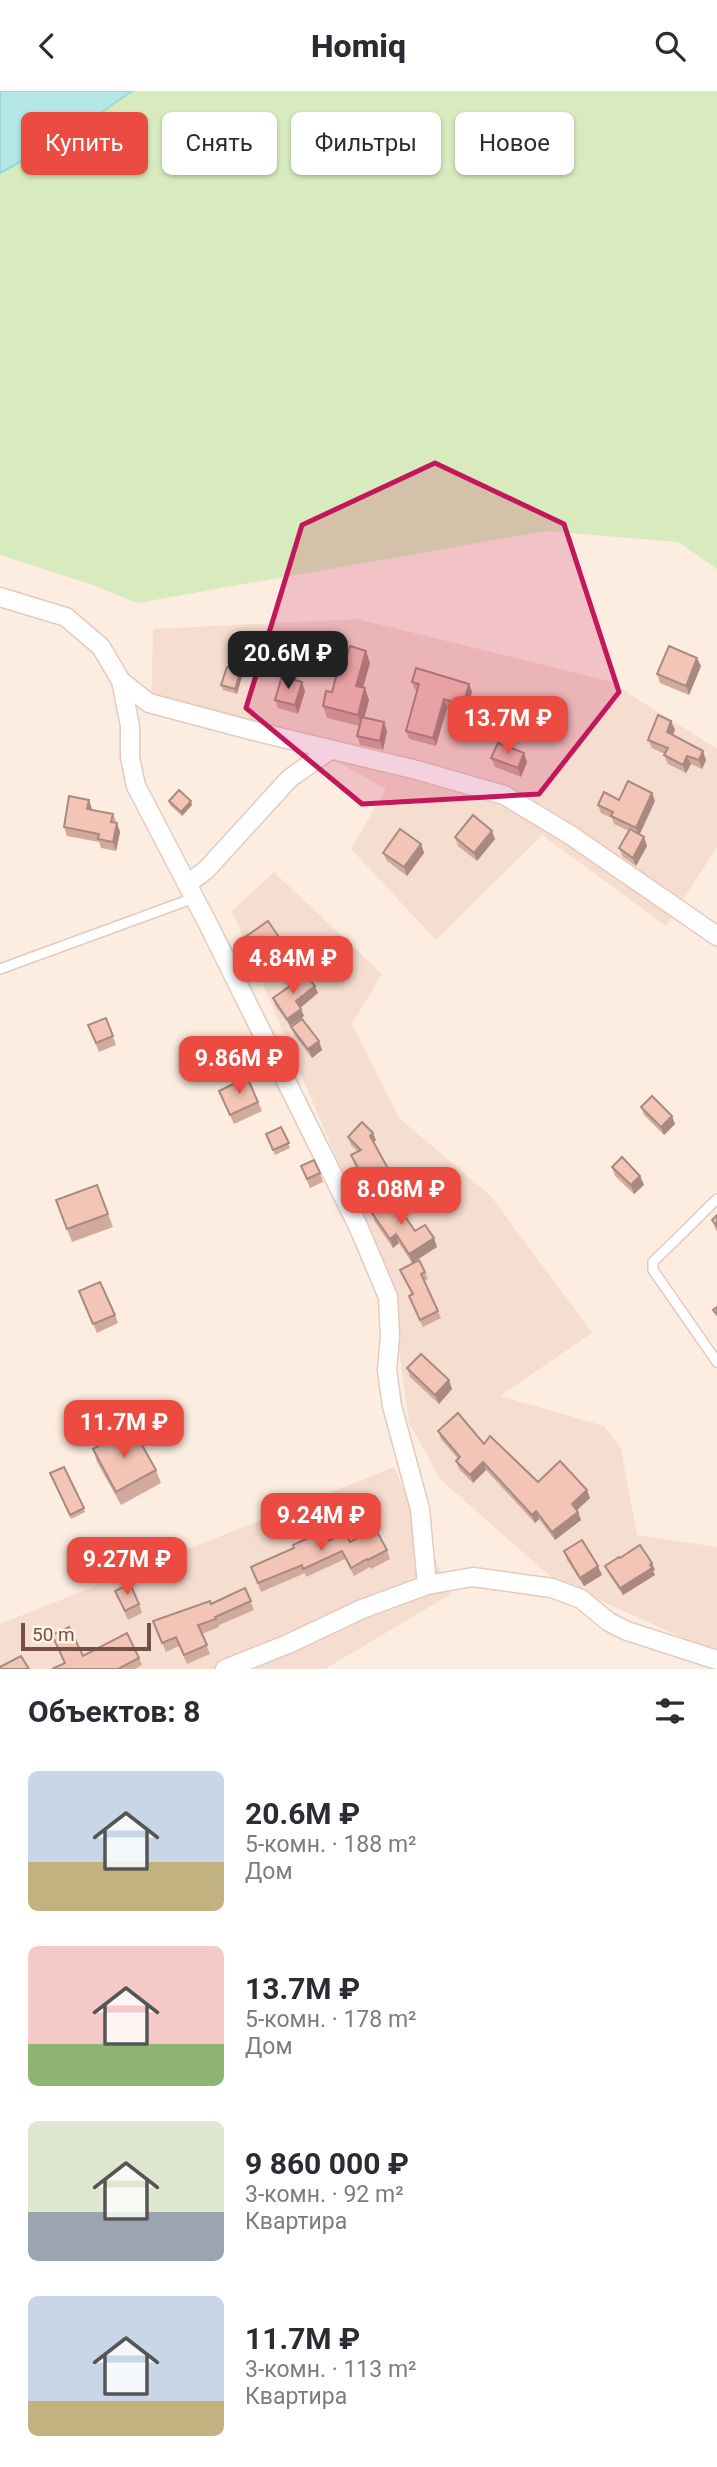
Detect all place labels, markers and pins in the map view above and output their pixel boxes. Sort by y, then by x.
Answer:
pin: 20.6M ₽ [223,631,353,691]
pin: 13.7M ₽ [443,697,573,756]
pin: 4.84M ₽ [228,937,358,996]
pin: 9.86M ₽ [174,1037,304,1096]
pin: 8.08M ₽ [336,1167,466,1227]
pin: 11.7M ₽ [59,1401,189,1460]
pin: 9.24M ₽ [256,1493,386,1553]
pin: 9.27M ₽ [62,1537,192,1597]

